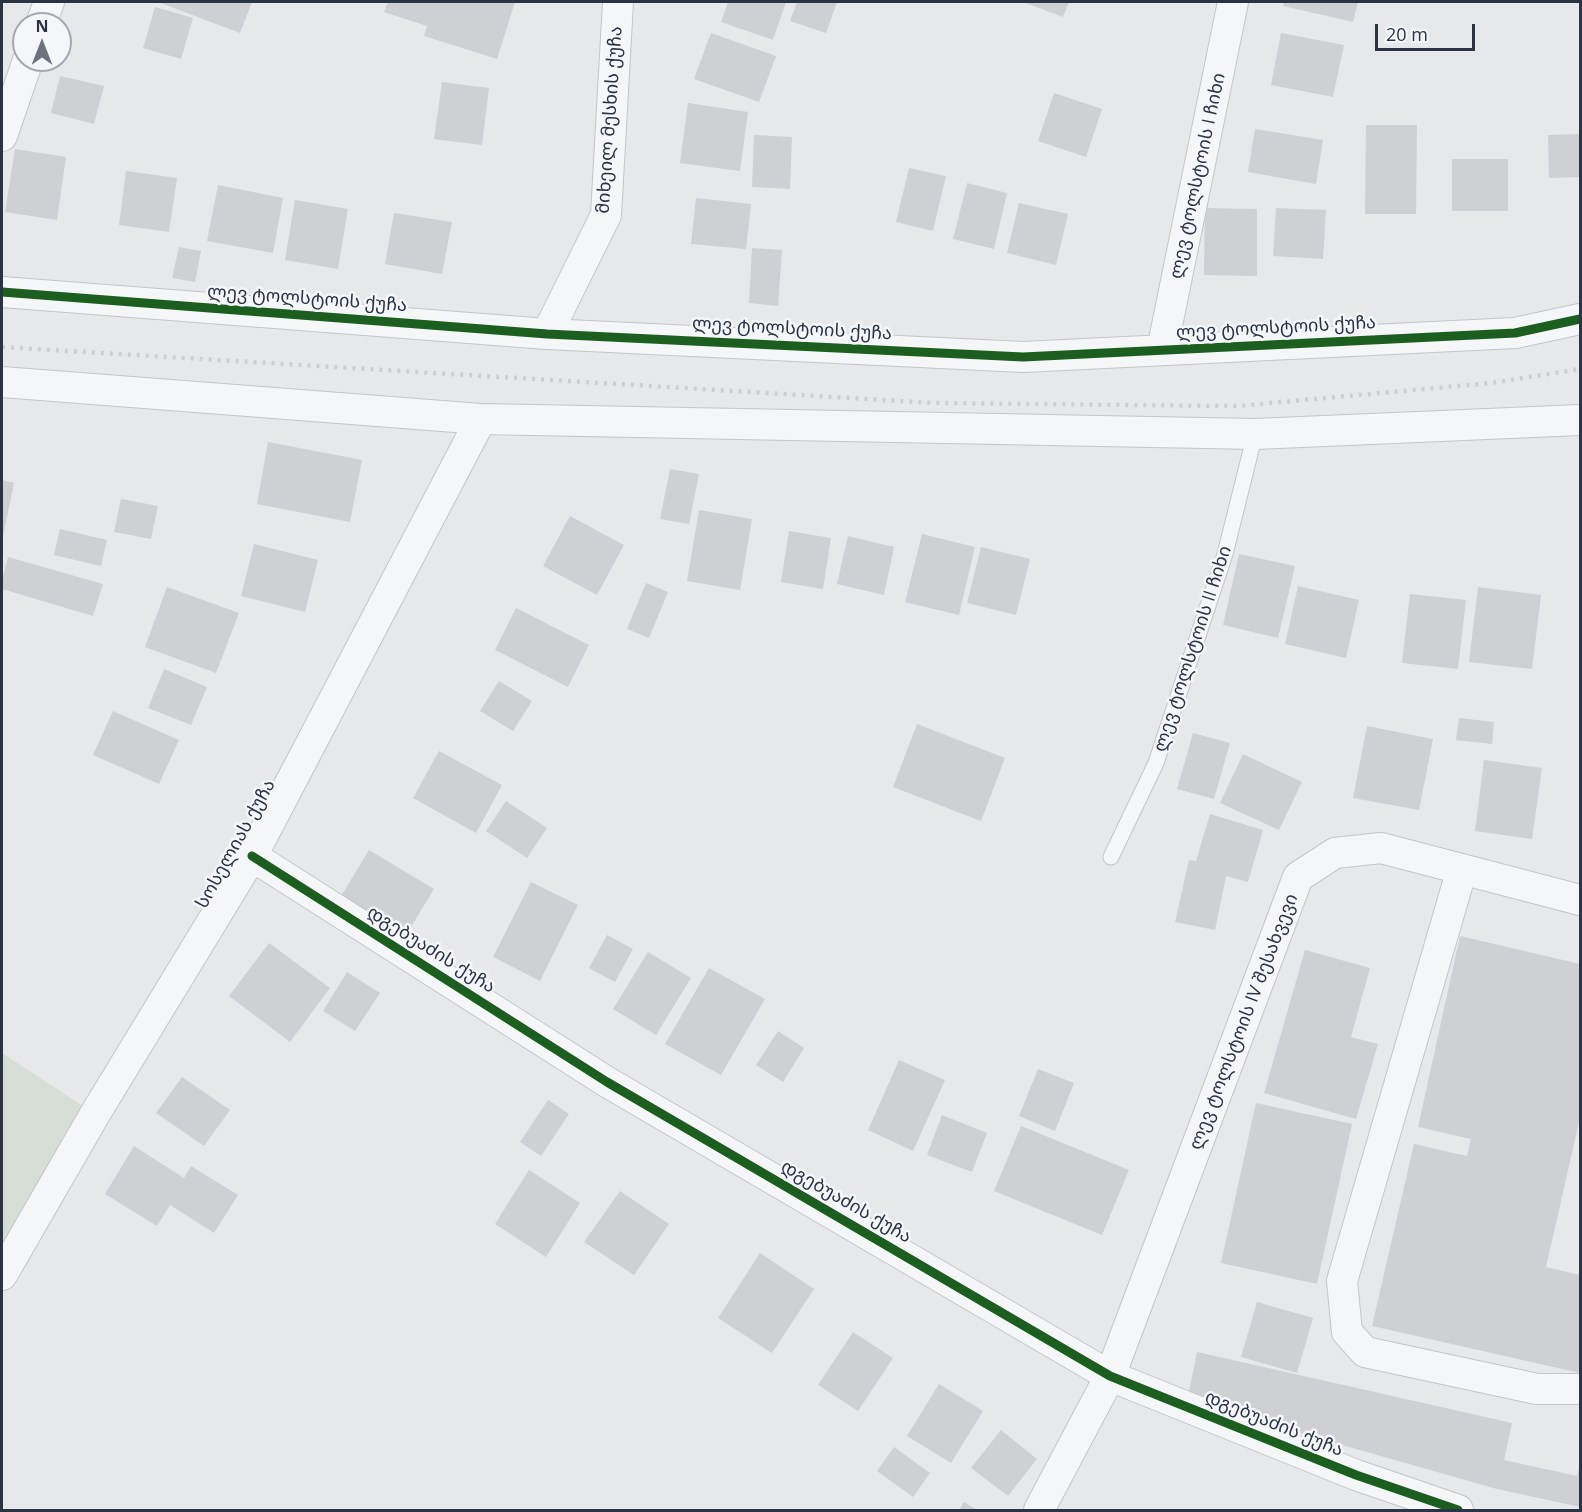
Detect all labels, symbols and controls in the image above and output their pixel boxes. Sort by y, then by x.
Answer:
north arrow [12,12,72,72]
scale bar [1378,12,1478,50]
text: N [35,15,49,37]
text: 20 m [1386,22,1428,46]
street label: მიხეილ მესხის ქუჩა [593,26,627,214]
street label: ლევ ტოლსტოის I ჩიხი [1166,71,1230,281]
street label: ლევ ტოლსტოის ქუჩა [206,281,408,317]
street label: ლევ ტოლსტოის ქუჩა [1175,312,1377,344]
street label: ლევ ტოლსტოის ქუჩა [691,313,893,345]
street label: ლევ ტოლსტოის II ჩიხი [1149,543,1237,755]
street label: სოსელიას ქუჩა [192,776,280,912]
street label: ლევ ტოლსტოის IV შესახვევი [1185,891,1303,1153]
street label: დგებუაძის ქუჩა [363,902,499,998]
street label: დგებუაძის ქუჩა [777,1156,915,1248]
street label: დგებუაძის ქუჩა [1202,1386,1346,1462]

